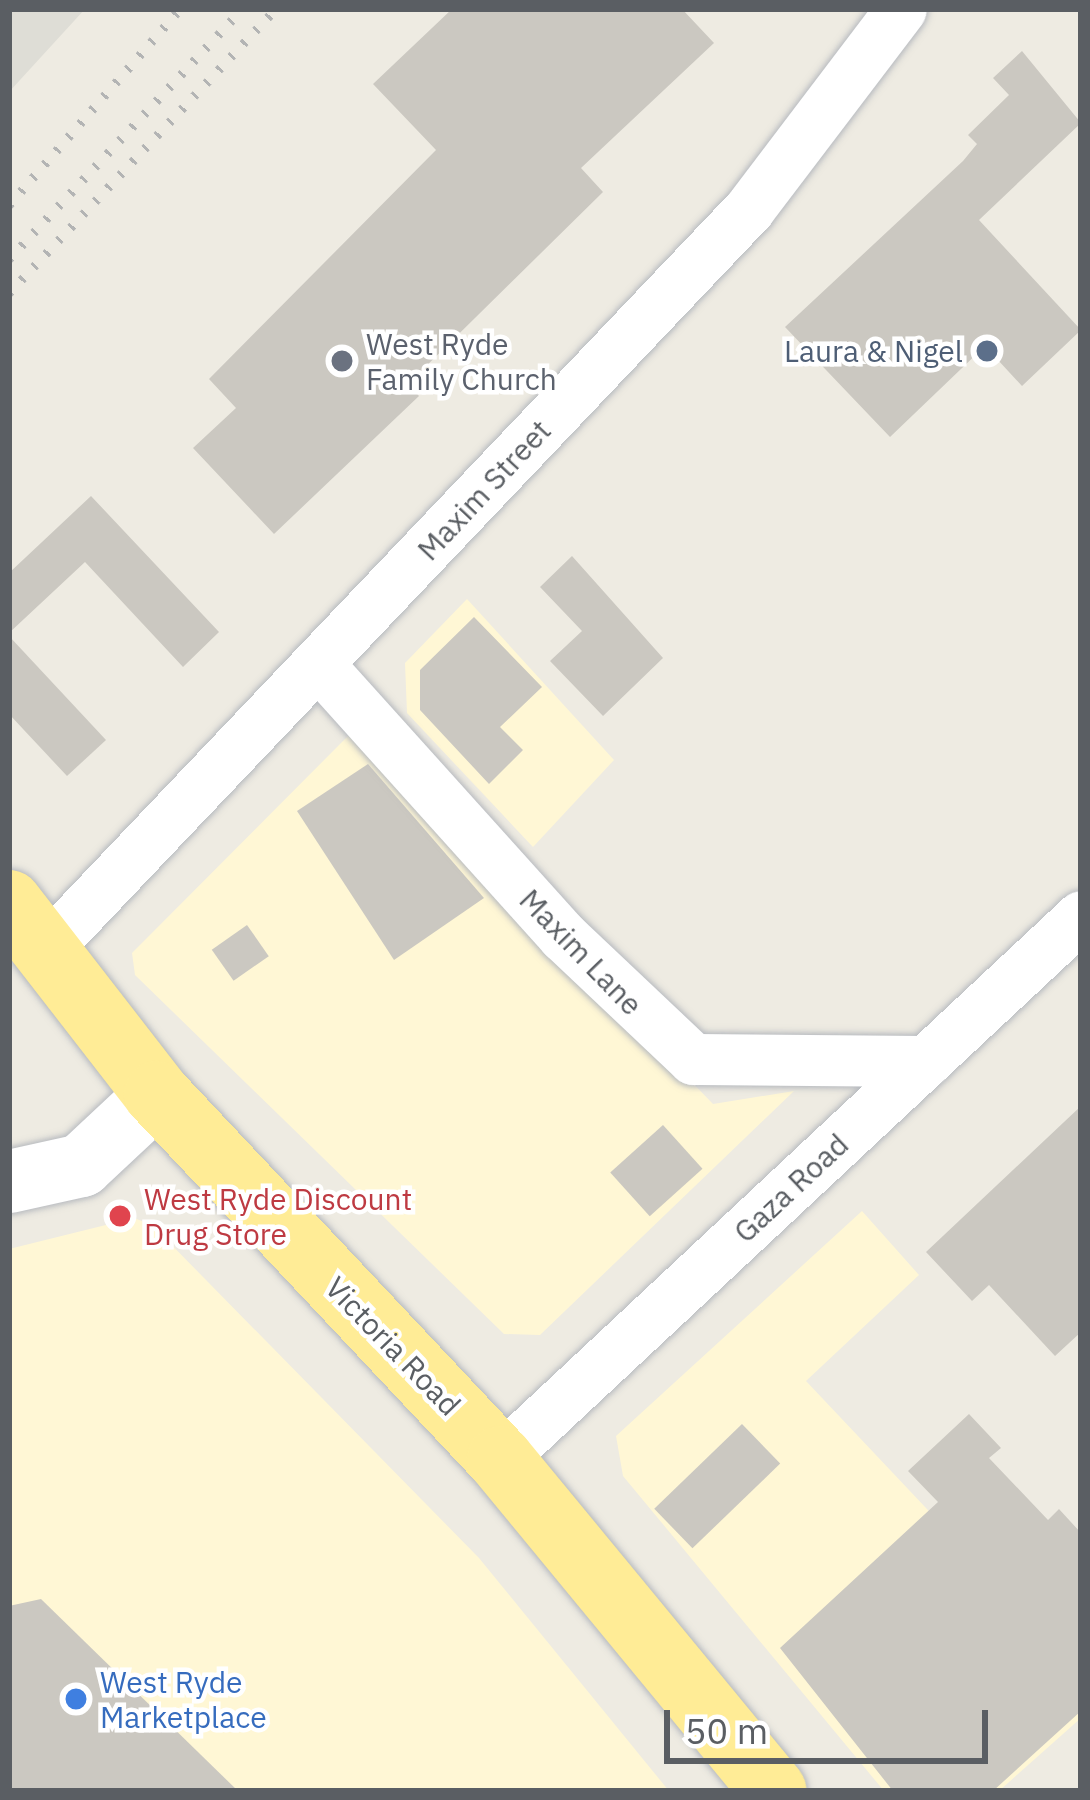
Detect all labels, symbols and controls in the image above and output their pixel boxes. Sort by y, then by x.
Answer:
place label: West Ryde Family Church [366,326,557,397]
place label: Laura & Nigel [784,333,963,369]
marker: Laura & Nigel [974,338,1000,364]
marker: West Ryde Family Church [329,348,355,374]
street label: Maxim Street [410,412,558,568]
street label: Maxim Lane [512,882,650,1022]
street label: Gaza Road [726,1126,856,1250]
place label: West Ryde Discount Drug Store [144,1181,412,1252]
marker: West Ryde Discount Drug Store [107,1203,133,1229]
street label: Victoria Road [318,1269,468,1423]
place label: West Ryde Marketplace [100,1664,267,1734]
marker: West Ryde Marketplace [63,1686,89,1712]
scale bar [670,1686,994,1760]
text: 50 m [685,1707,768,1754]

